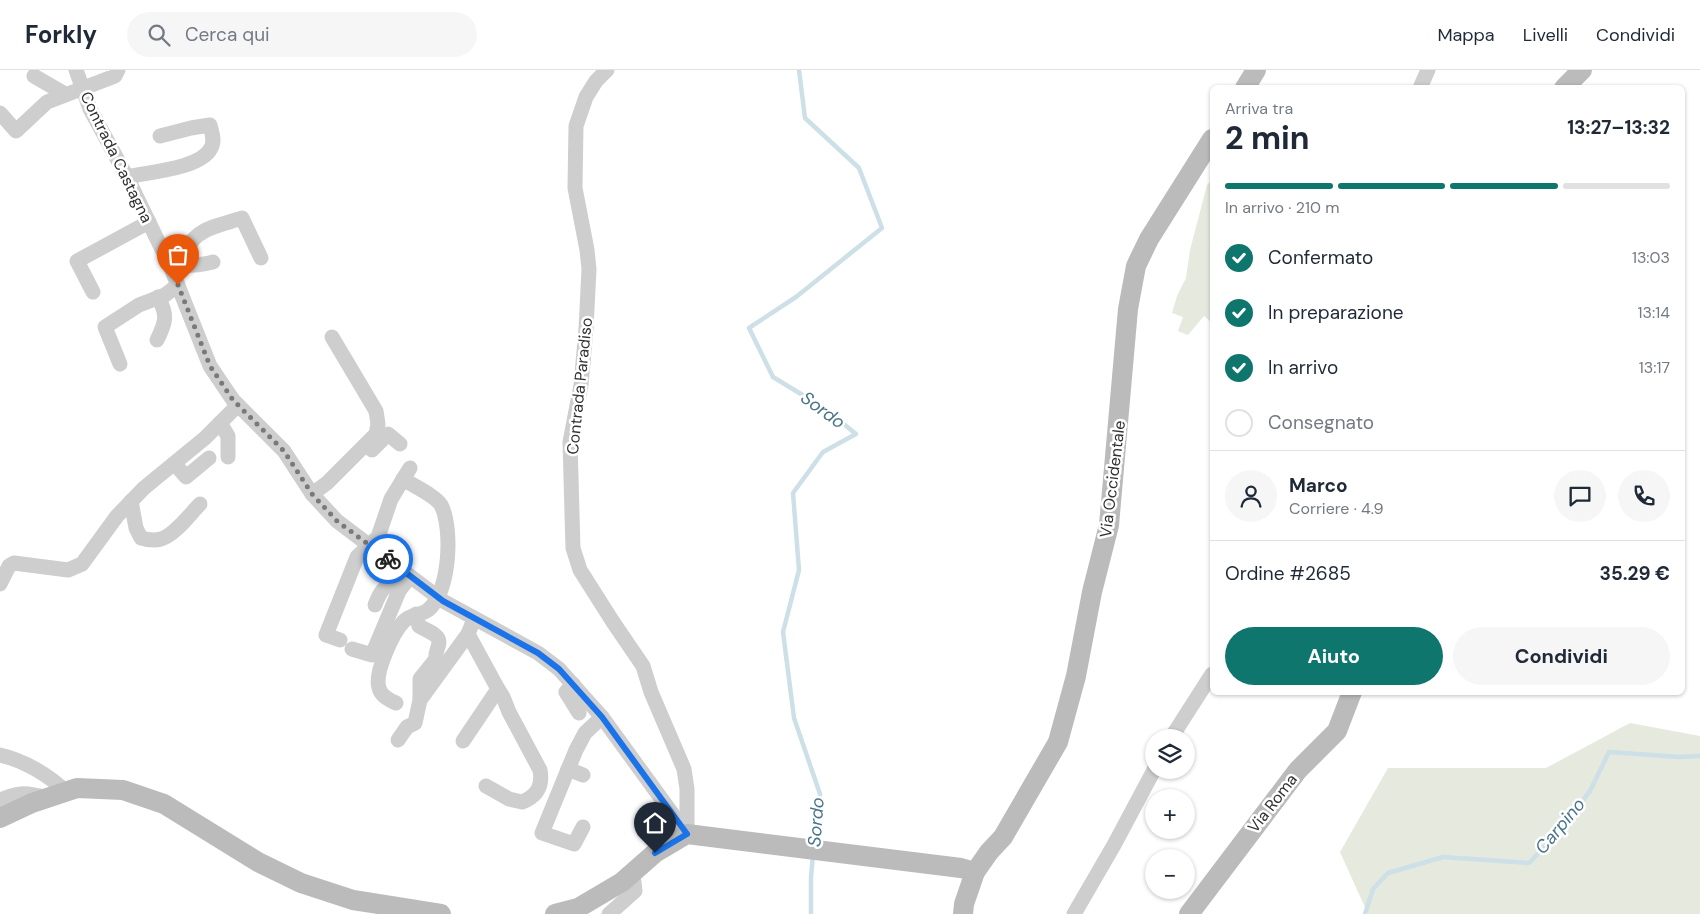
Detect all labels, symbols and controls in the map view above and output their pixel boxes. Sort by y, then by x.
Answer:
search box [127,12,477,57]
text: Forkly [25,19,97,50]
icon: search [145,21,173,49]
text: Cerca qui [185,22,270,47]
text: Mappa [1437,23,1495,47]
text: Livelli [1523,23,1568,47]
text: Condividi [1596,23,1675,47]
street label: Contrada Castagna [76,88,157,226]
text: Arriva tra [1225,98,1293,119]
text: 13:27–13:32 [1567,115,1670,140]
text: 2 min [1225,117,1310,159]
text: In arrivo · 210 m [1225,197,1339,218]
pin [157,234,199,285]
icon: bag [164,241,192,269]
icon: check [1225,244,1253,272]
text: Confermato [1268,245,1373,270]
text: 13:03 [1632,247,1670,268]
icon: check [1225,299,1253,327]
text: In preparazione [1268,300,1404,325]
text: 13:14 [1638,302,1670,323]
street label: Contrada Paradiso [562,316,597,456]
icon: check [1225,354,1253,382]
text: In arrivo [1268,355,1338,380]
text: 13:17 [1639,357,1670,378]
water label: Sordo [796,386,850,434]
text: Consegnato [1268,410,1374,435]
street label: Via Occidentale [1095,419,1130,539]
button: person [1225,470,1277,522]
button: chat [1554,470,1606,522]
button: phone [1618,470,1670,522]
text: Marco [1289,473,1348,498]
text: Corriere · 4.9 [1289,498,1384,519]
courier [363,534,413,584]
icon: bike [374,545,402,573]
text: Ordine #2685 [1225,561,1351,586]
text: 35.29 € [1600,561,1670,586]
button: Aiuto [1225,627,1443,685]
button: Condividi [1453,627,1670,685]
map controls [1145,729,1195,899]
button: layers [1145,729,1195,779]
street label: Via Roma [1243,770,1302,837]
button: + [1145,789,1195,839]
water label: Carpino [1530,793,1590,859]
water label: Sordo [802,796,830,848]
pin [634,802,676,853]
icon: home [641,809,669,837]
button: − [1145,849,1195,899]

